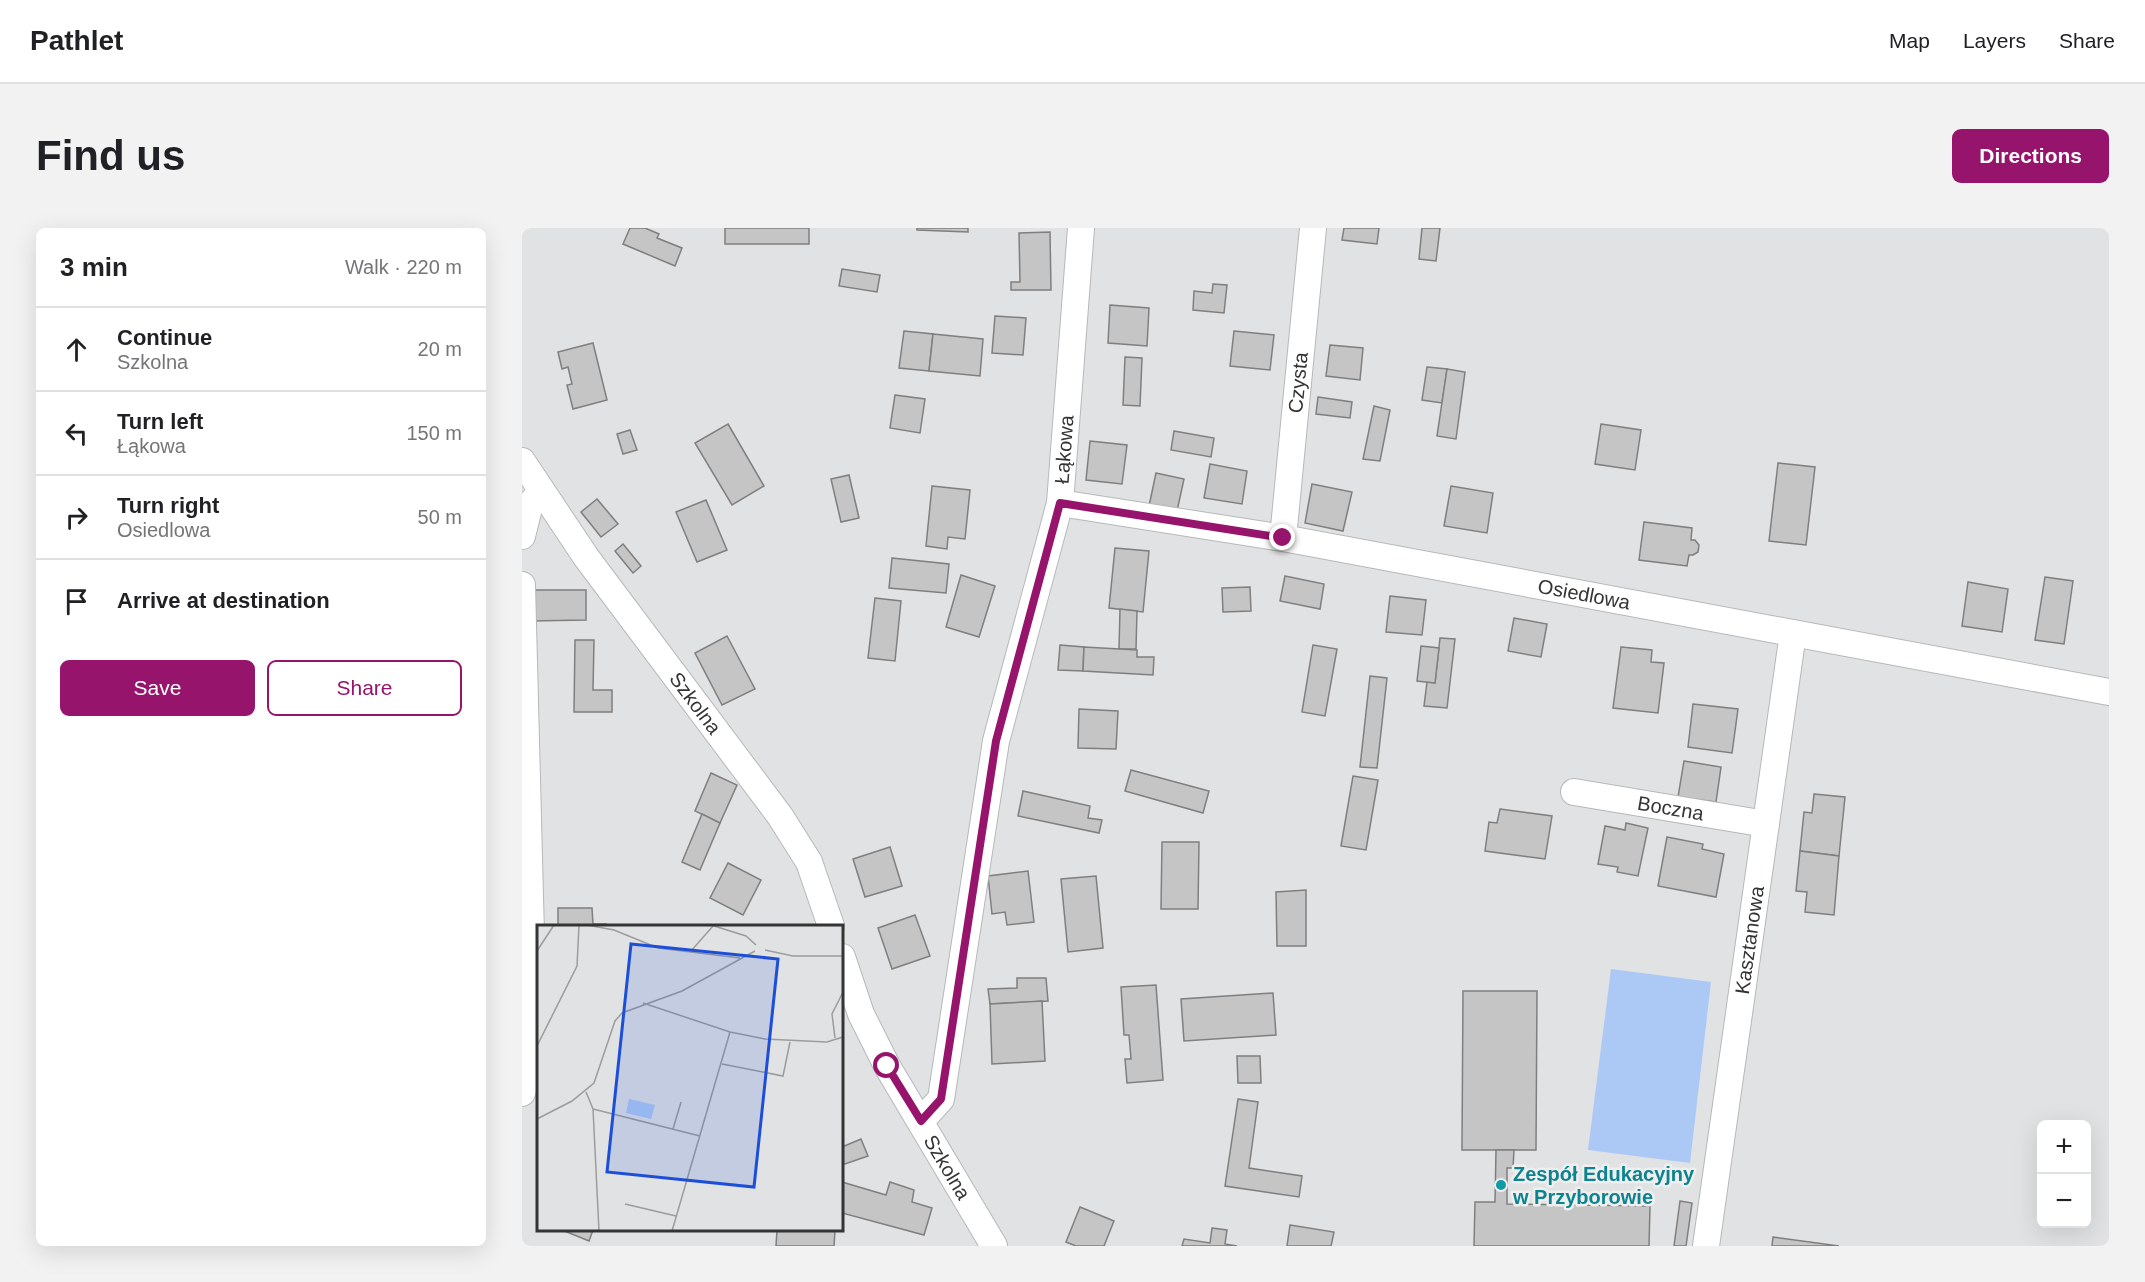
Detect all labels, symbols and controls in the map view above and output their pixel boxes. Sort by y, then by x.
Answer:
text: Pathlet [30,25,123,56]
text: Map [1889,29,1930,52]
text: Layers [1963,29,2026,52]
text: Share [2059,29,2115,52]
button: Directions [1952,129,2109,183]
text: Find us [36,132,185,179]
text: 3 min [60,252,128,282]
text: Walk · 220 m [345,256,462,278]
text: Continue [117,325,212,350]
icon: ahead [60,333,93,366]
text: 20 m [418,338,462,360]
street label: Czysta [1284,350,1312,414]
text: Szkolna [117,351,188,373]
text: Turn left [117,409,203,434]
street label: Łąkowa [1050,413,1078,485]
icon: left [60,417,93,450]
text: 150 m [406,422,462,444]
text: Łąkowa [117,435,186,457]
text: Turn right [117,493,219,518]
icon: right [60,501,93,534]
text: 50 m [418,506,462,528]
text: Osiedlowa [117,519,210,541]
route end [1269,524,1295,550]
street label: Osiedlowa [1536,575,1633,614]
icon: arrive [60,585,93,618]
text: Arrive at destination [117,588,330,613]
button: Save [60,660,255,716]
button: Share [267,660,462,716]
street label: Szkolna [665,668,726,739]
street label: Boczna [1636,792,1706,825]
street label: Kasztanowa [1731,884,1768,996]
inset map [537,925,843,1231]
route start [873,1052,899,1078]
map controls [2037,1120,2091,1228]
button: + [2037,1120,2091,1174]
street label: Szkolna [920,1131,975,1204]
place label: Zespół Edukacyjny w Przyborowie [1512,1163,1695,1208]
button: − [2037,1174,2091,1228]
marker: Zespół Edukacyjny w Przyborowie [1494,1178,1508,1192]

